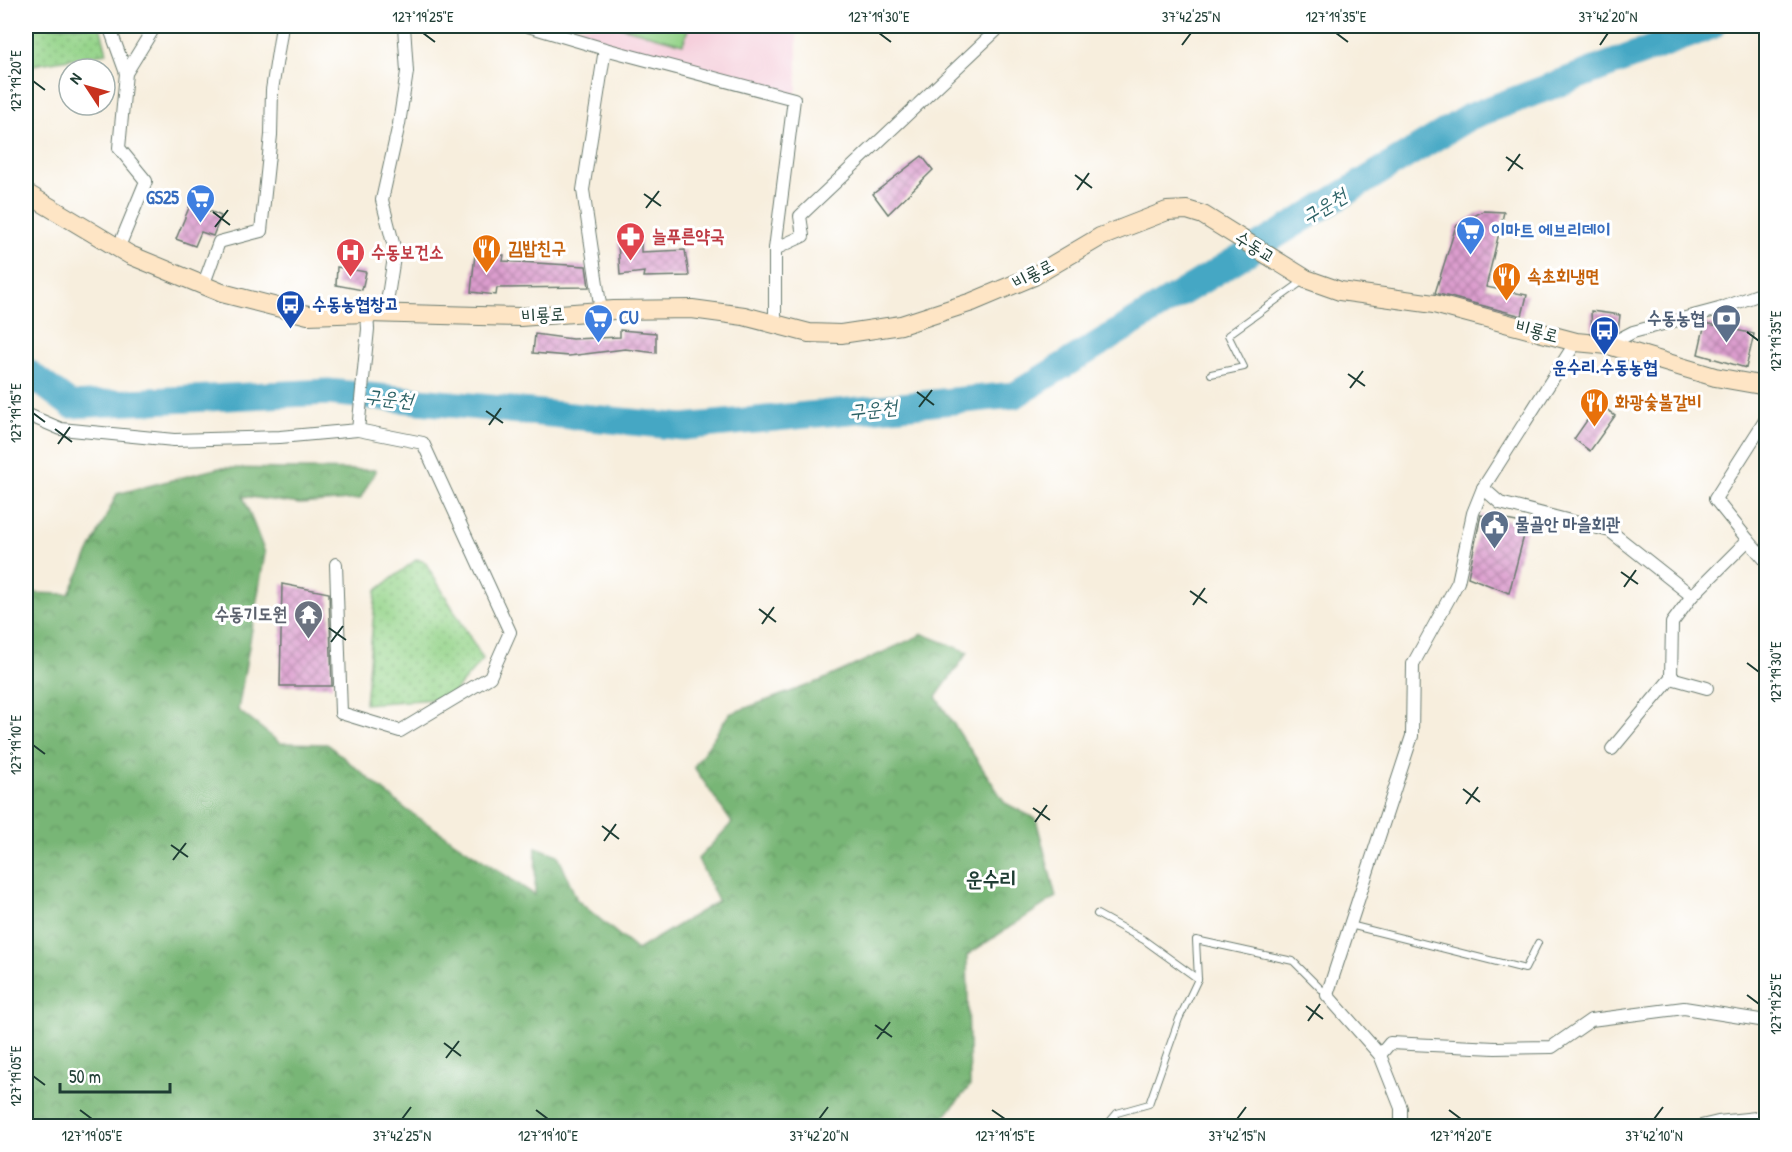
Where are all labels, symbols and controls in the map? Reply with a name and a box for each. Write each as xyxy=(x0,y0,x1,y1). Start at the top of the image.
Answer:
text: 127°19'25"E xyxy=(392,6,454,27)
text: 127°19'30"E xyxy=(848,6,910,27)
text: 37°42'25"N xyxy=(1162,6,1220,27)
text: 127°19'35"E xyxy=(1305,6,1367,27)
text: 37°42'20"N xyxy=(1579,6,1638,27)
text: 127°19'20"E xyxy=(5,50,26,112)
north arrow xyxy=(57,57,117,117)
text: N xyxy=(63,68,87,88)
water label: 구운천 xyxy=(1296,181,1353,230)
supermarket icon: GS25 xyxy=(184,182,216,224)
place label: GS25 xyxy=(146,185,179,210)
supermarket icon: 이마트 에브리데이 xyxy=(1454,214,1486,256)
place label: 이마트 에브리데이 xyxy=(1491,217,1611,242)
pharmacy icon: 늘푸른약국 xyxy=(615,220,647,262)
place label: 늘푸른약국 xyxy=(652,223,724,248)
street label: 수동교 xyxy=(1230,224,1280,269)
restaurant icon: 김밥친구 xyxy=(471,232,503,274)
place label: 김밥친구 xyxy=(508,235,566,260)
hospital icon: 수동보건소 xyxy=(334,236,366,278)
place label: 수동보건소 xyxy=(371,239,443,264)
street label: 비룡로 xyxy=(1008,253,1058,295)
restaurant icon: 속초회냉면 xyxy=(1490,260,1522,302)
place label: 속초회냉면 xyxy=(1527,263,1599,288)
bus stop icon: 수동농협창고 xyxy=(275,288,307,330)
place label: 수동농협창고 xyxy=(312,291,399,316)
street label: 비룡로 xyxy=(521,301,565,328)
supermarket icon: CU xyxy=(582,302,614,344)
bank icon: 수동농협 xyxy=(1710,302,1742,344)
place label: CU xyxy=(619,305,639,330)
place label: 수동농협 xyxy=(1647,305,1705,330)
text: 127°19'35"E xyxy=(1765,310,1786,372)
street label: 비룡로 xyxy=(1513,313,1561,348)
bus stop icon: 운수리.수동농협 xyxy=(1589,314,1621,356)
place label: 운수리.수동농협 xyxy=(1552,354,1658,379)
water label: 구운천 xyxy=(364,382,416,414)
text: 127°19'15"E xyxy=(5,383,26,443)
restaurant icon: 화광숯불갈비 xyxy=(1578,386,1610,428)
place label: 화광숯불갈비 xyxy=(1615,389,1702,414)
water label: 구운천 xyxy=(848,392,900,424)
public building icon: 물골안 마을회관 xyxy=(1478,508,1510,550)
place label: 물골안 마을회관 xyxy=(1515,511,1621,536)
temple icon: 수동기도원 xyxy=(292,598,324,640)
place label: 수동기도원 xyxy=(215,601,287,626)
text: 127°19'30"E xyxy=(1765,641,1786,703)
text: 127°19'10"E xyxy=(5,715,26,775)
district label: 운수리 xyxy=(966,864,1016,893)
text: 127°19'25"E xyxy=(1765,973,1786,1035)
text: 127°19'05"E xyxy=(5,1045,26,1107)
scale bar xyxy=(60,1056,170,1094)
text: 50 m xyxy=(69,1064,101,1089)
text: 127°19'05"E xyxy=(61,1125,123,1146)
text: 37°42'25"N xyxy=(373,1125,431,1146)
text: 127°19'10"E xyxy=(518,1125,578,1146)
text: 37°42'20"N xyxy=(790,1125,849,1146)
text: 127°19'15"E xyxy=(975,1125,1035,1146)
text: 37°42'15"N xyxy=(1208,1125,1266,1146)
text: 127°19'20"E xyxy=(1430,1125,1492,1146)
text: 37°42'10"N xyxy=(1625,1125,1683,1146)

